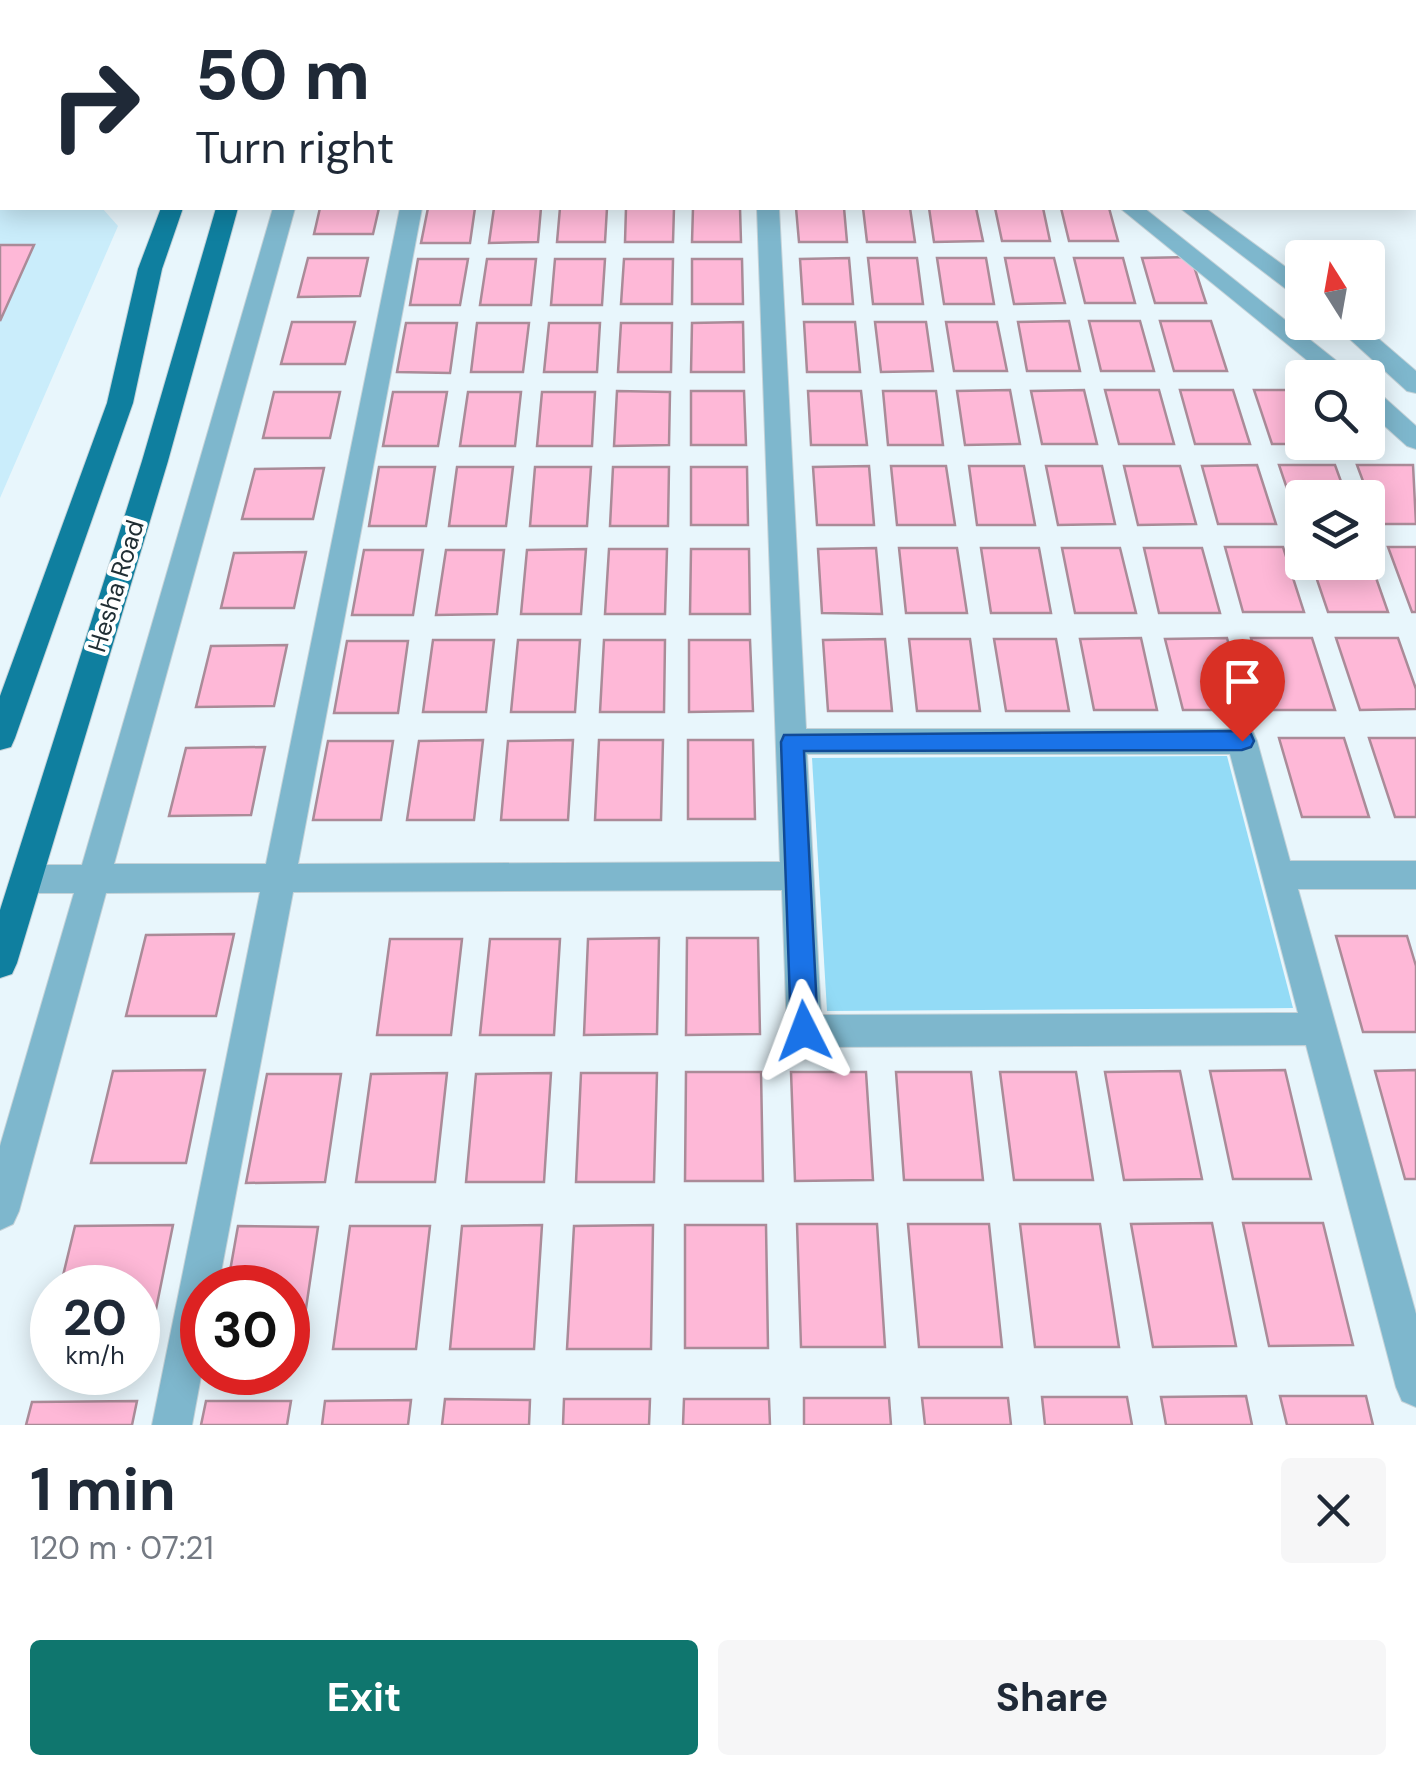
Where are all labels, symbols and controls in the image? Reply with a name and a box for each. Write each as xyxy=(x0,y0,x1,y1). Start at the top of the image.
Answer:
text: 50 m xyxy=(195,30,370,121)
icon: right xyxy=(30,40,160,170)
text: Turn right xyxy=(195,118,394,177)
north arrow xyxy=(1285,240,1385,340)
map controls xyxy=(1285,240,1385,580)
button: search xyxy=(1285,360,1385,460)
button: layers xyxy=(1285,480,1385,580)
street label: Hesha Road xyxy=(80,516,152,656)
pin xyxy=(1200,639,1285,742)
icon: arrive xyxy=(1215,654,1270,709)
position arrow xyxy=(752,979,856,1083)
speed limit sign: 30 xyxy=(180,1265,310,1395)
text: 20 xyxy=(63,1285,127,1351)
text: km/h xyxy=(65,1339,125,1372)
text: 1 min xyxy=(30,1450,176,1529)
button: close xyxy=(1281,1458,1386,1563)
text: 120 m · 07:21 xyxy=(30,1527,214,1569)
button: Exit xyxy=(30,1640,698,1755)
button: Share xyxy=(718,1640,1386,1755)

